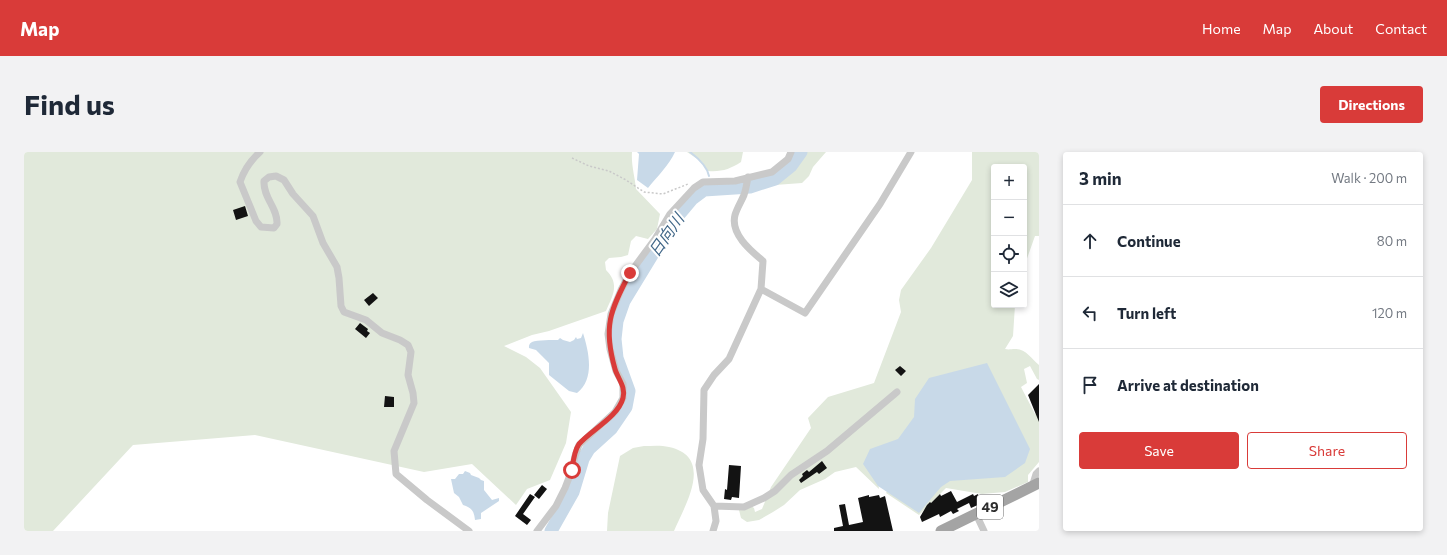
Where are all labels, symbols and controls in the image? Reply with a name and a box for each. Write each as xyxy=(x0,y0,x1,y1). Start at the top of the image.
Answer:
text: Map xyxy=(20,17,59,40)
text: Home xyxy=(1202,20,1241,37)
text: Map xyxy=(1263,20,1291,37)
text: About xyxy=(1313,20,1353,37)
text: Contact xyxy=(1375,20,1427,37)
button: Directions xyxy=(1320,86,1423,123)
text: Find us xyxy=(24,87,115,121)
map controls xyxy=(991,164,1027,308)
button: + xyxy=(991,164,1027,200)
text: 3 min xyxy=(1079,168,1122,189)
text: Walk · 200 m xyxy=(1331,170,1407,186)
button: − xyxy=(991,200,1027,236)
water label: 日向川 xyxy=(644,208,688,260)
icon: ahead xyxy=(1079,230,1101,252)
text: Continue xyxy=(1117,232,1181,250)
text: 80 m xyxy=(1377,233,1407,249)
button: locate xyxy=(991,236,1027,272)
route end xyxy=(621,264,639,282)
button: layers xyxy=(991,272,1027,308)
icon: left xyxy=(1079,302,1101,324)
text: Turn left xyxy=(1117,304,1176,322)
text: 120 m xyxy=(1372,305,1407,321)
icon: arrive xyxy=(1079,374,1101,396)
text: Arrive at destination xyxy=(1117,376,1259,394)
button: Save xyxy=(1079,432,1239,469)
button: Share xyxy=(1247,432,1407,469)
route start xyxy=(563,461,581,479)
road number: 49 xyxy=(977,495,1003,519)

